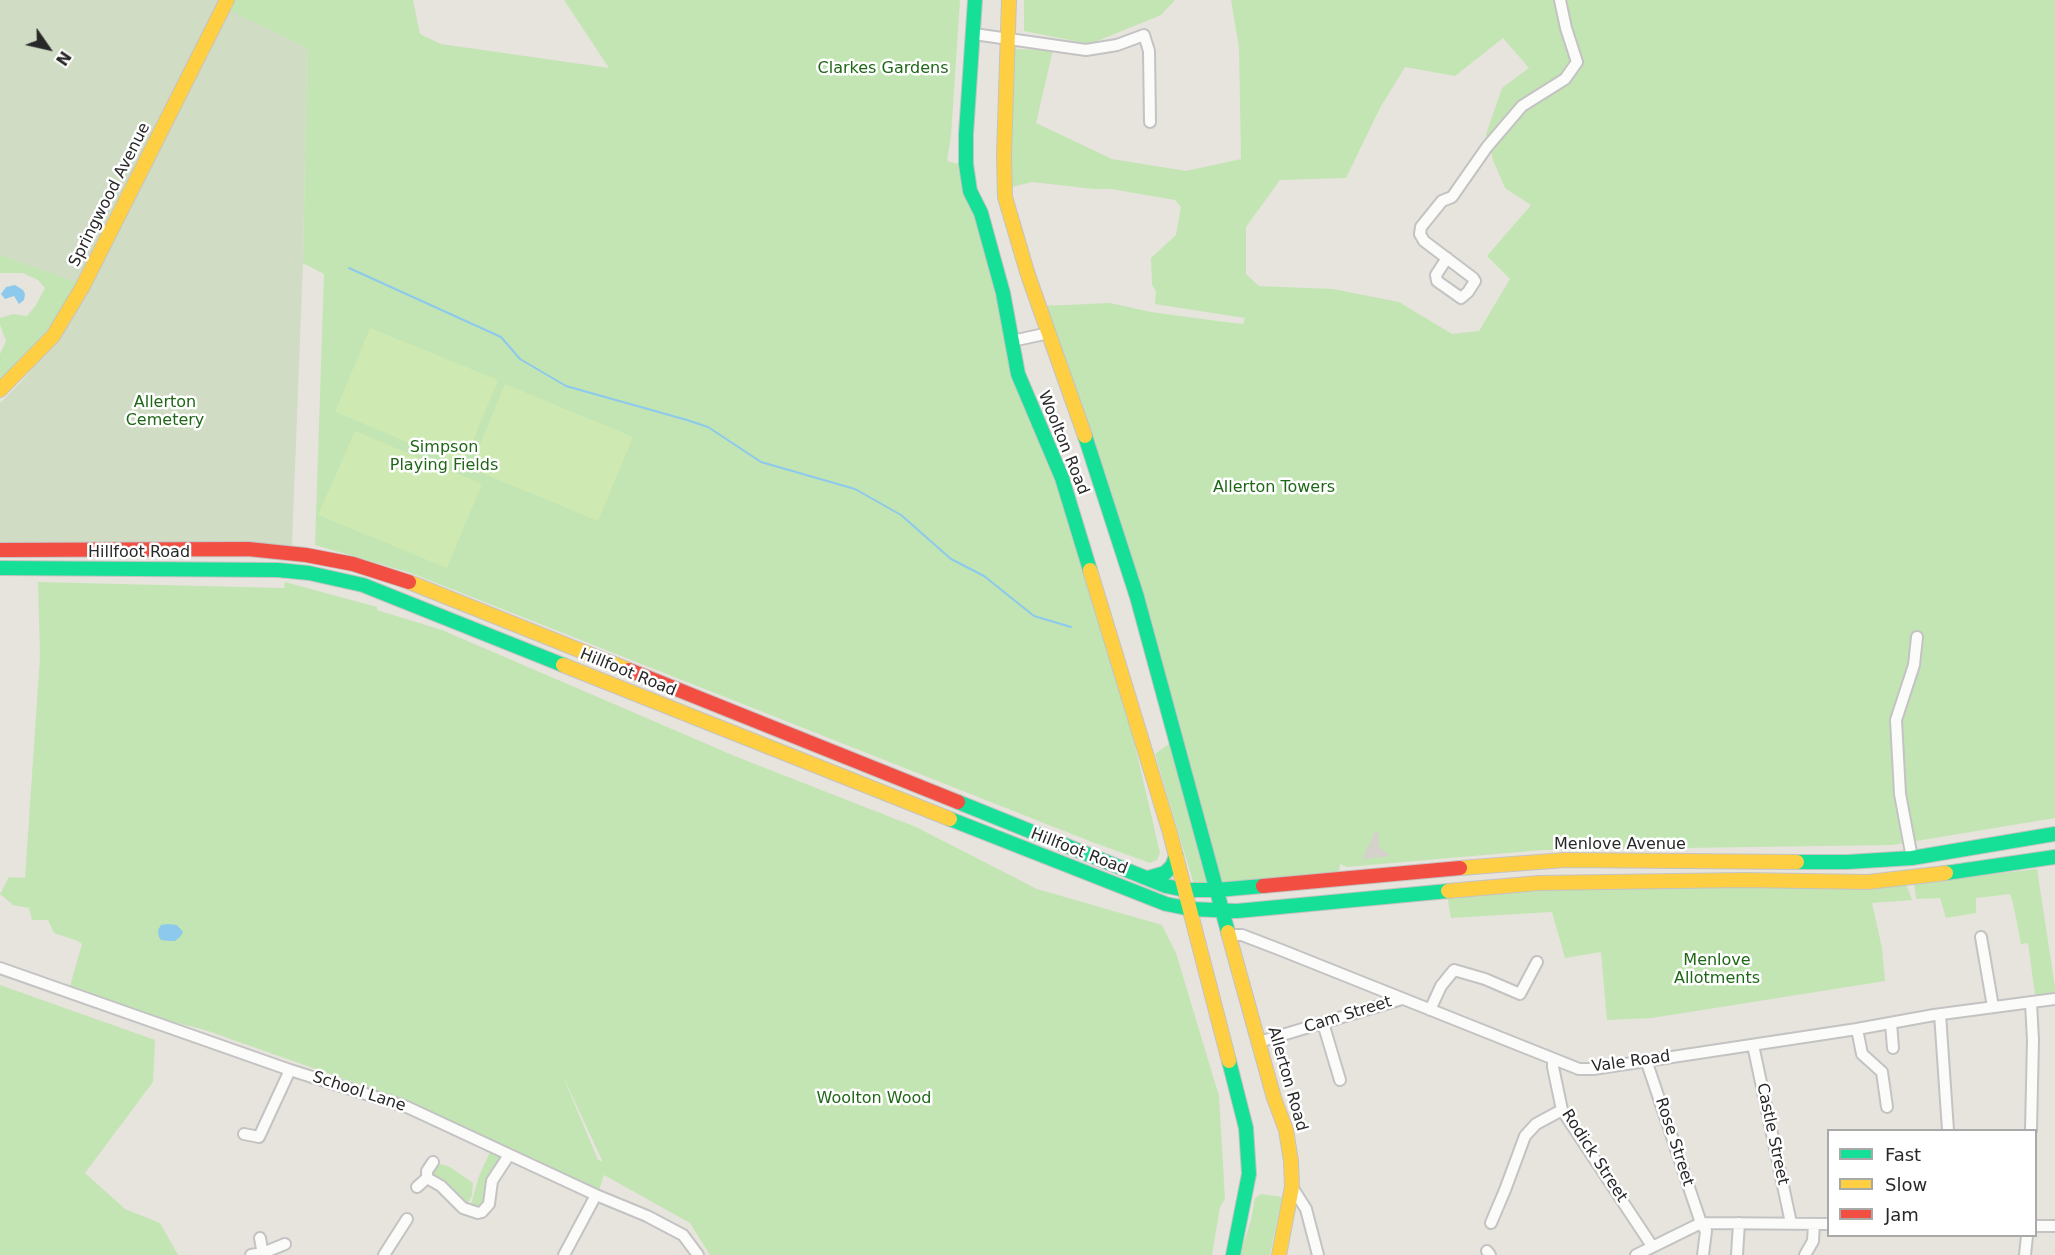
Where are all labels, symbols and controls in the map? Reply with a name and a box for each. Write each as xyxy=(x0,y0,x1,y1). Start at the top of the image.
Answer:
north arrow xyxy=(18,18,78,78)
text: N xyxy=(52,47,75,69)
park label: Clarkes Gardens xyxy=(818,59,948,79)
street label: Springwood Avenue xyxy=(65,120,155,270)
street label: Woolton Road xyxy=(1033,388,1093,498)
park label: Allerton Cemetery xyxy=(126,393,204,431)
park label: Simpson Playing Fields xyxy=(390,438,498,476)
park label: Allerton Towers xyxy=(1213,478,1335,498)
street label: Hillfoot Road xyxy=(88,543,190,563)
street label: Hillfoot Road xyxy=(577,645,679,701)
street label: Hillfoot Road xyxy=(1028,825,1130,879)
street label: Menlove Avenue xyxy=(1554,835,1686,855)
park label: Menlove Allotments xyxy=(1674,951,1760,989)
street label: Cam Street xyxy=(1302,993,1394,1037)
street label: Allerton Road xyxy=(1263,1025,1311,1133)
street label: Vale Road xyxy=(1591,1047,1671,1077)
street label: School Lane xyxy=(310,1068,408,1116)
street label: Castle Street xyxy=(1752,1081,1792,1187)
park label: Woolton Wood xyxy=(817,1089,931,1109)
street label: Rose Street xyxy=(1651,1095,1697,1189)
street label: Rodick Street xyxy=(1557,1106,1631,1206)
legend xyxy=(1827,1129,2037,1237)
text: Fast xyxy=(1885,1144,1921,1165)
text: Slow xyxy=(1885,1174,1927,1195)
text: Jam xyxy=(1885,1204,1919,1225)

